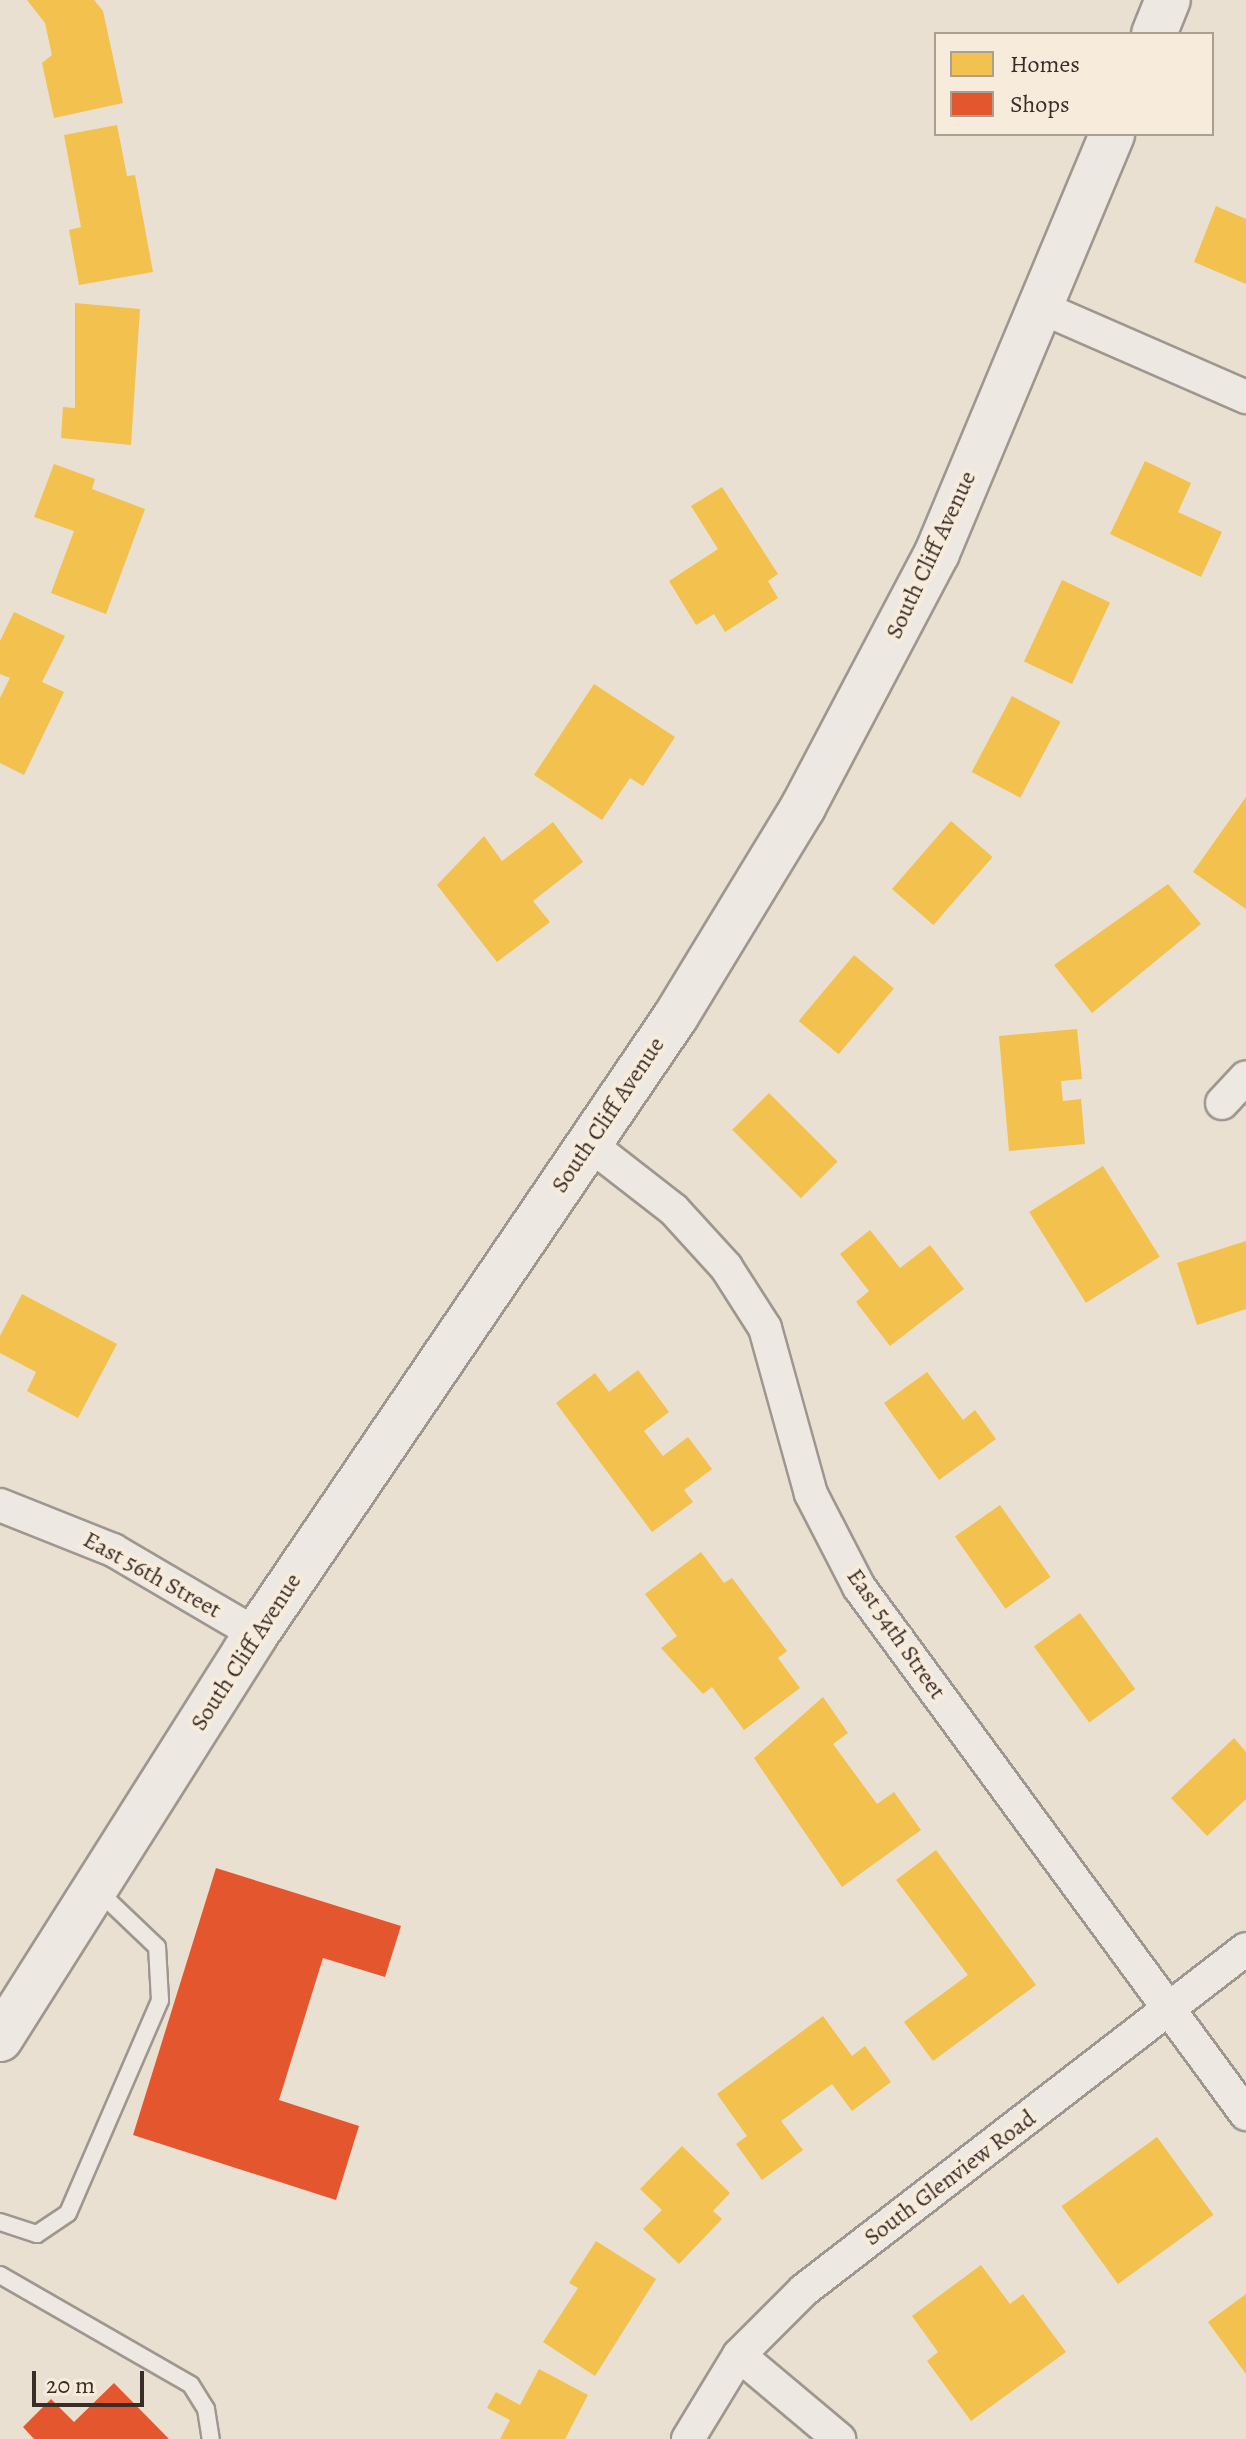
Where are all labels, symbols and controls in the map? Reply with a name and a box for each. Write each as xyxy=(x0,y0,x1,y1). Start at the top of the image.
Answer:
legend xyxy=(934,32,1214,136)
text: Homes xyxy=(1010,48,1080,80)
text: Shops xyxy=(1010,88,1070,120)
street label: South Cliff Avenue xyxy=(880,467,982,643)
street label: South Cliff Avenue xyxy=(545,1032,671,1198)
street label: East 56th Street xyxy=(78,1525,226,1625)
street label: East 54th Street xyxy=(840,1563,952,1705)
street label: South Cliff Avenue xyxy=(184,1568,308,1736)
street label: South Glenview Road xyxy=(858,2104,1042,2252)
scale bar xyxy=(36,2355,148,2405)
text: 20 m xyxy=(46,2369,95,2401)

